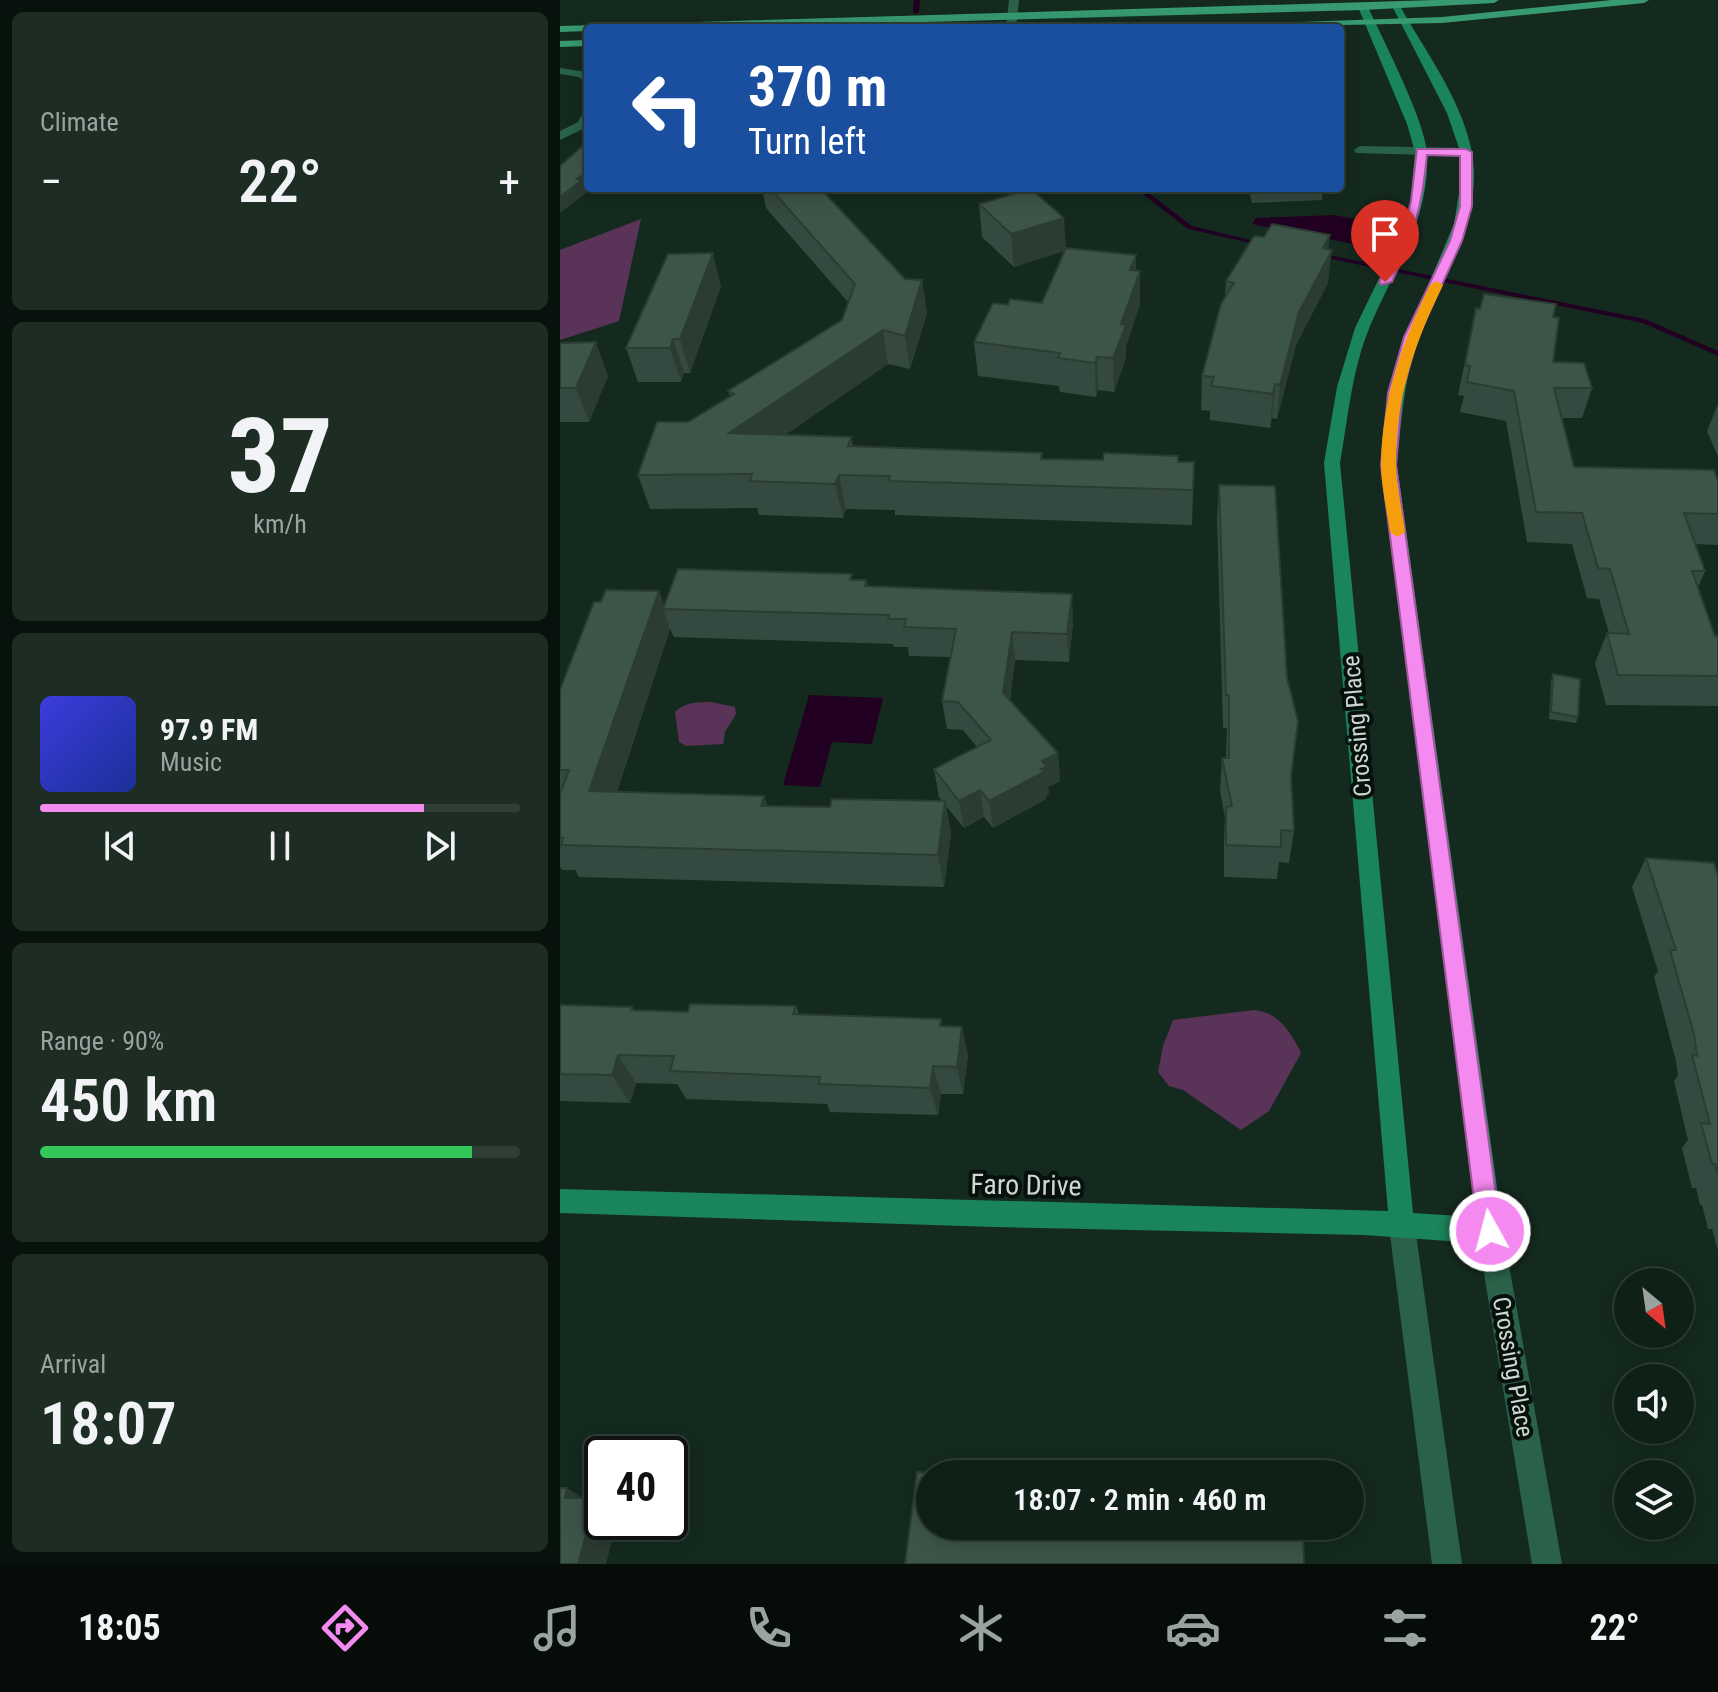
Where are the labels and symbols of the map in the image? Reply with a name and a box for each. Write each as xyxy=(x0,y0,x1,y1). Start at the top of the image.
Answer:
pin xyxy=(1351,200,1419,282)
street label: Crossing Place xyxy=(1337,654,1377,798)
street label: Faro Drive xyxy=(970,1168,1082,1202)
position arrow xyxy=(1448,1189,1532,1273)
north arrow xyxy=(1614,1268,1694,1348)
street label: Crossing Place xyxy=(1487,1295,1539,1439)
speed limit sign: 40 xyxy=(584,1436,688,1540)

